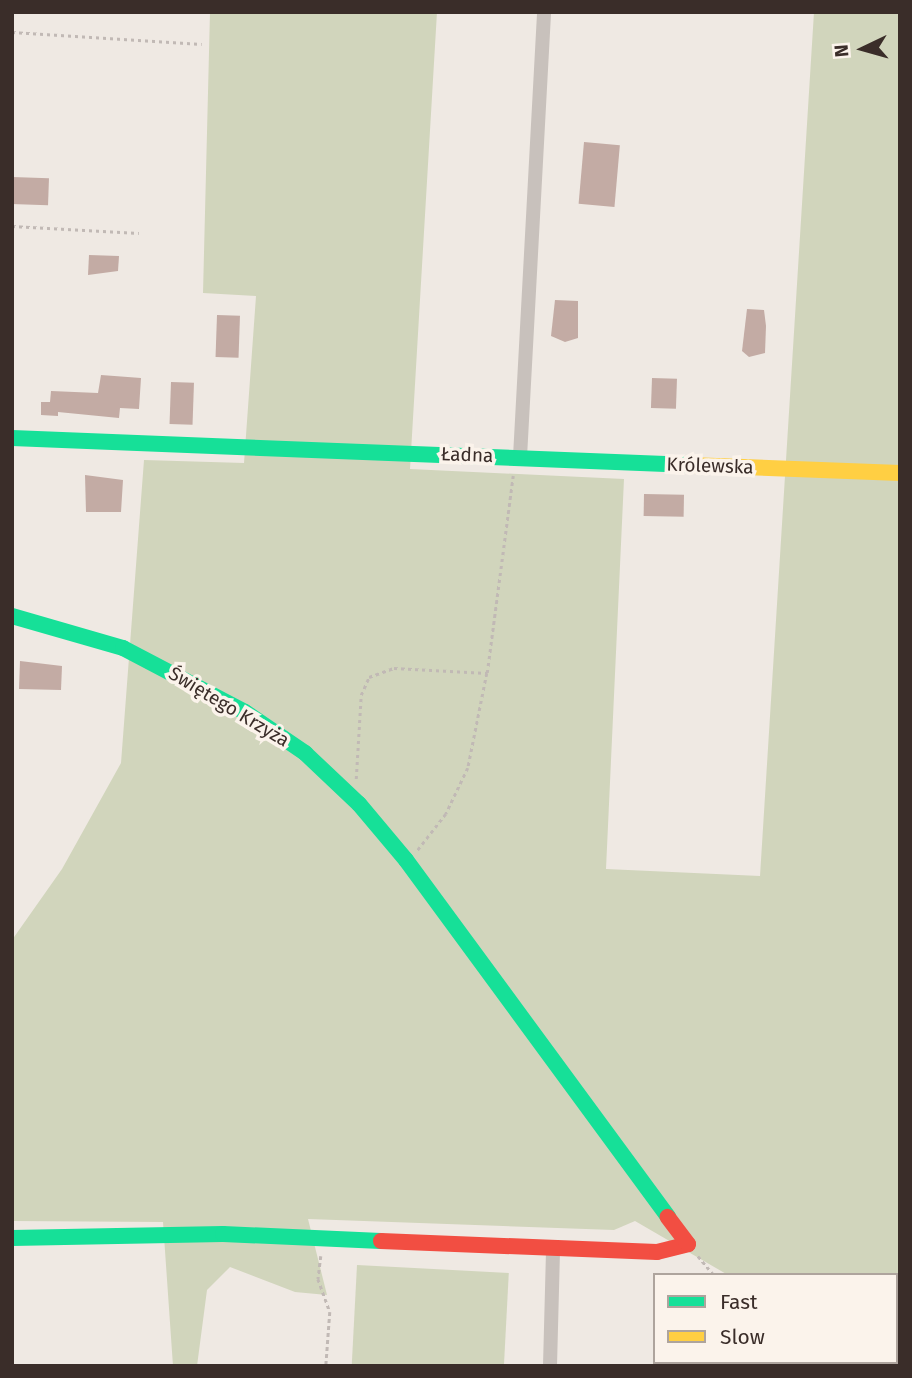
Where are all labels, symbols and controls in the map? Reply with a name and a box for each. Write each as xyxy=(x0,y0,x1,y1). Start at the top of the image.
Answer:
north arrow xyxy=(828,14,898,84)
text: N xyxy=(830,44,854,58)
street label: Ładna xyxy=(440,443,494,467)
street label: Królewska xyxy=(666,453,754,479)
street label: Świętego Krzyża xyxy=(165,662,293,752)
legend xyxy=(653,1273,898,1364)
text: Fast xyxy=(720,1289,758,1315)
text: Slow xyxy=(720,1324,765,1350)

